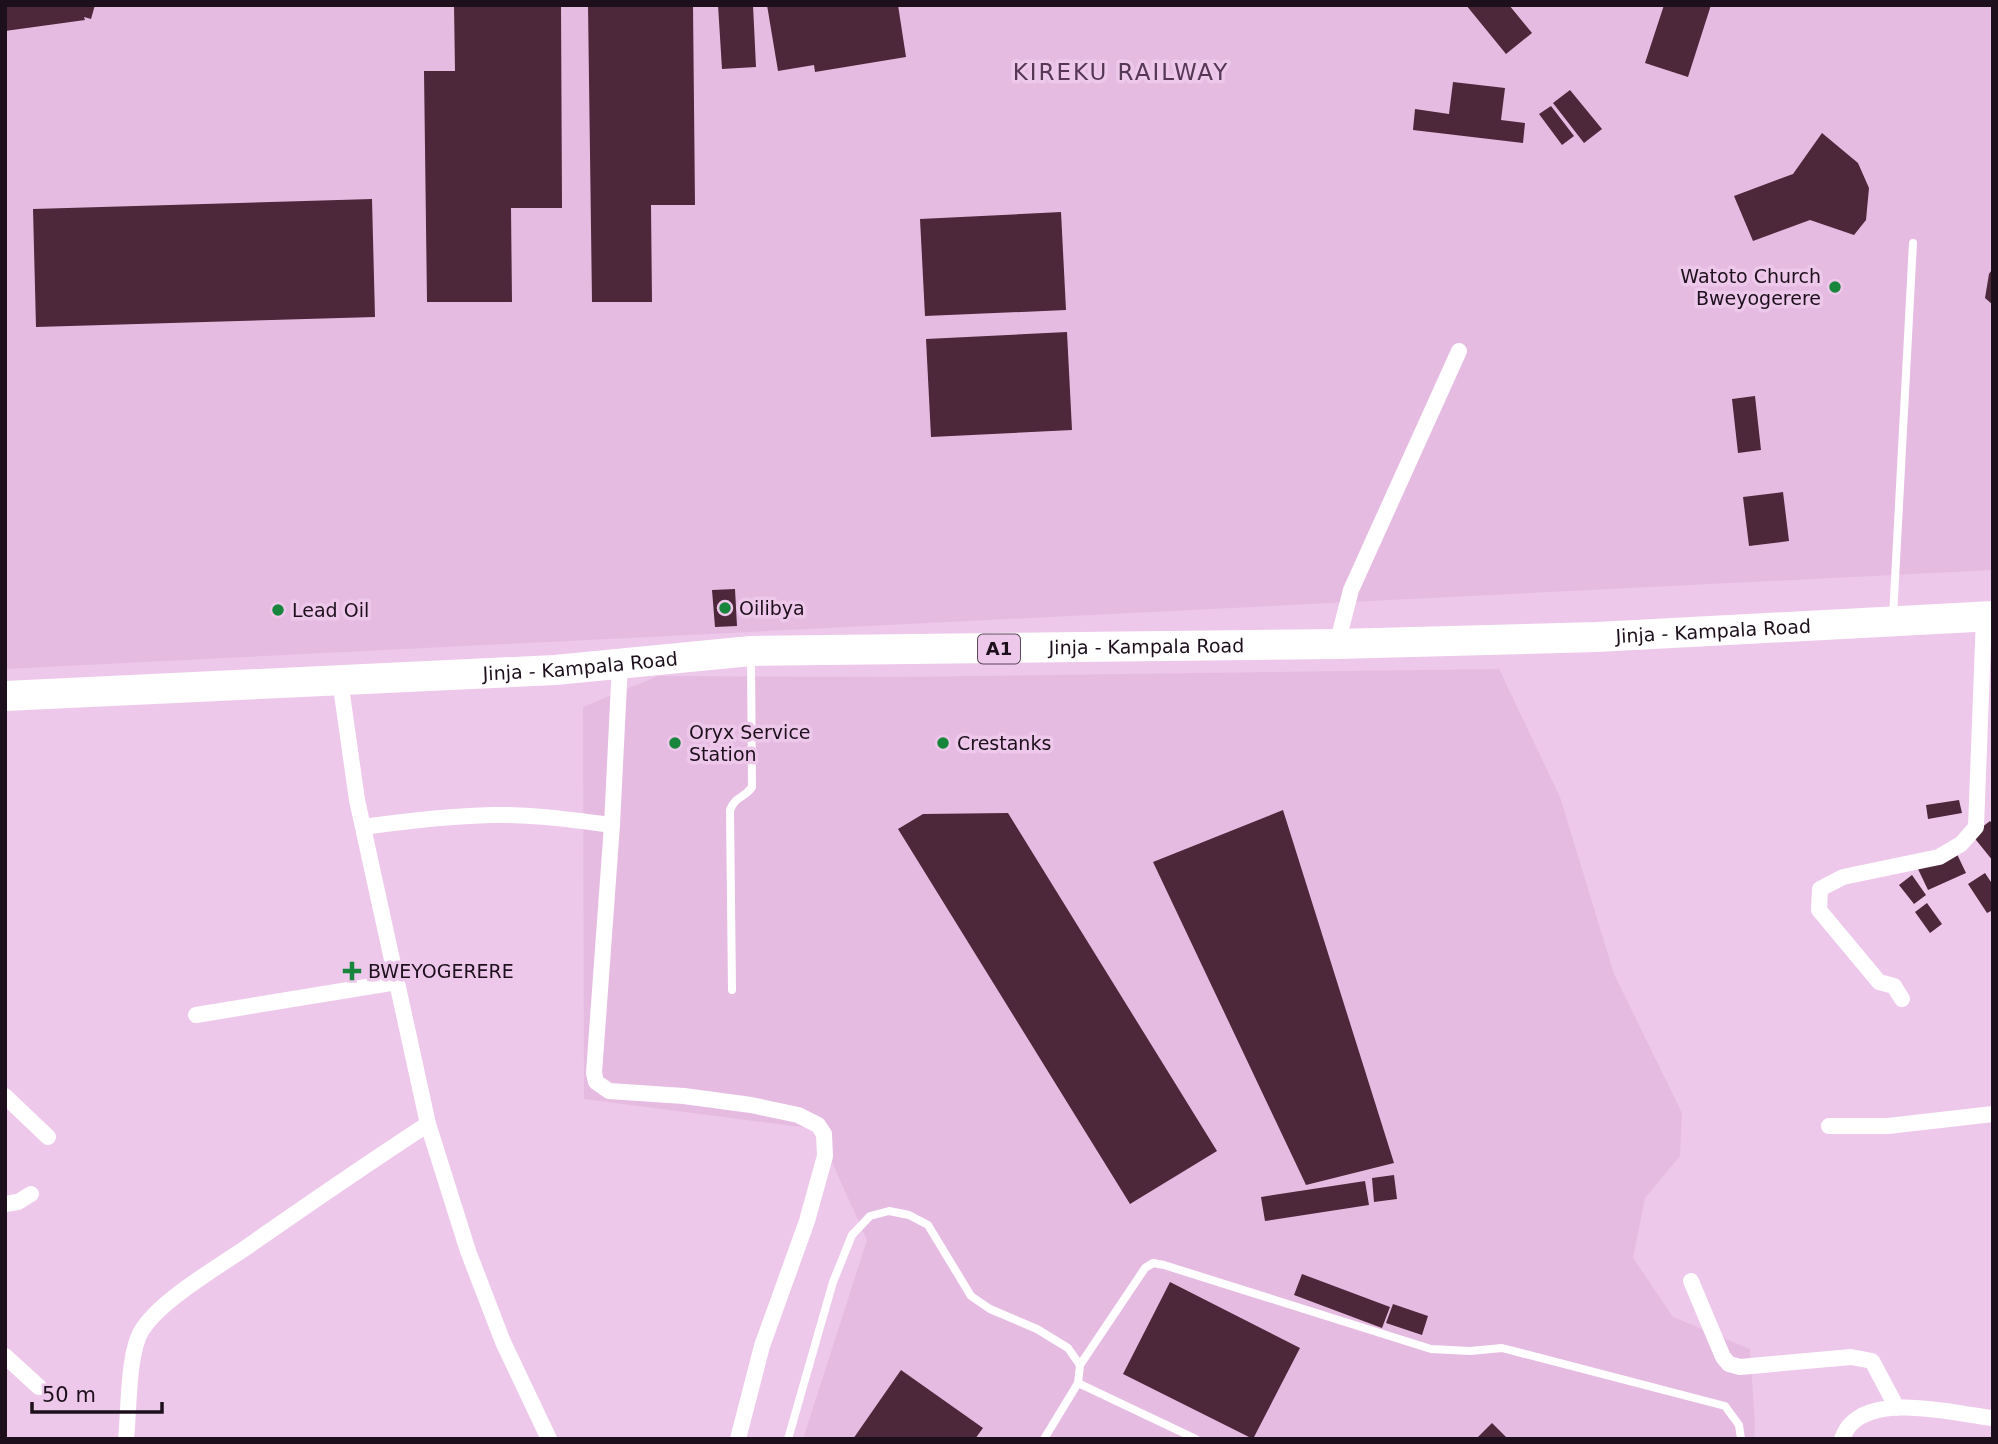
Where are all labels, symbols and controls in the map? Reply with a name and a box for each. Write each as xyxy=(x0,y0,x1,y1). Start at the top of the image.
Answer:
district label: KIREKU RAILWAY xyxy=(1013,59,1229,85)
place label: Watoto Church Bweyogerere xyxy=(1680,265,1821,309)
marker: Watoto Church Bweyogerere xyxy=(1827,279,1843,295)
place label: Oilibya xyxy=(739,597,805,619)
place label: Lead Oil xyxy=(292,599,369,621)
marker: Oilibya xyxy=(717,600,733,616)
marker: Lead Oil xyxy=(270,602,286,618)
street label: Jinja - Kampala Road xyxy=(1614,615,1811,647)
road number: A1 xyxy=(978,634,1020,664)
street label: Jinja - Kampala Road xyxy=(1048,634,1244,658)
street label: Jinja - Kampala Road xyxy=(481,647,679,684)
place label: Oryx Service Station xyxy=(689,721,811,765)
place label: Crestanks xyxy=(957,732,1051,754)
marker: Oryx Service Station xyxy=(667,735,683,751)
marker: Crestanks xyxy=(935,735,951,751)
place label: BWEYOGERERE xyxy=(368,960,514,982)
marker: BWEYOGERERE xyxy=(342,961,362,981)
scale bar xyxy=(32,1370,161,1414)
text: 50 m xyxy=(42,1383,96,1407)

